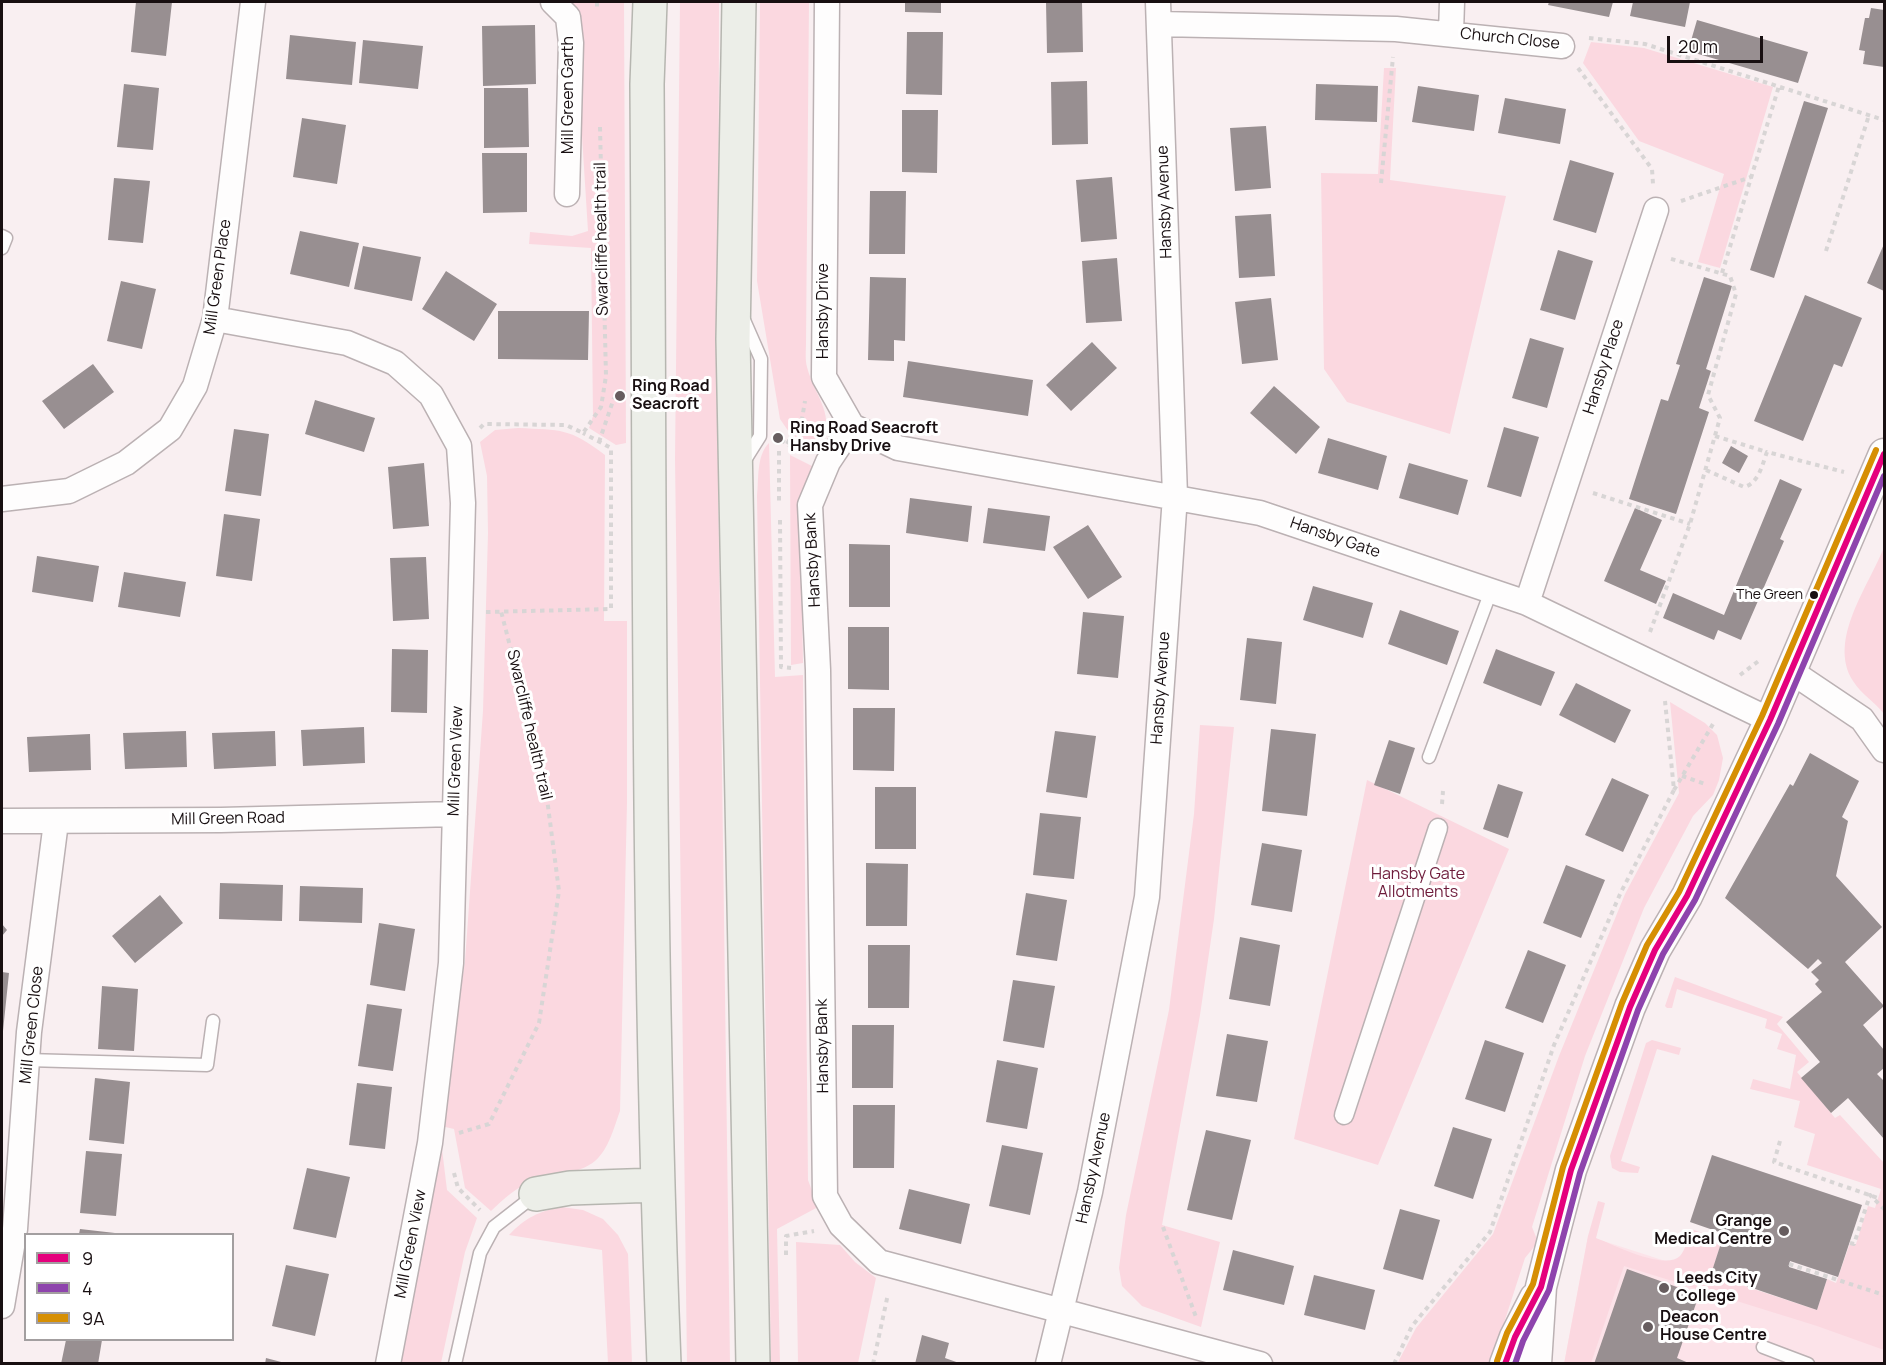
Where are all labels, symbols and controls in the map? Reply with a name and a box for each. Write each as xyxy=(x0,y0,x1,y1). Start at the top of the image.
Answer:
street label: Church Close xyxy=(1459,24,1561,54)
scale bar xyxy=(1670,24,1766,62)
text: 20 m xyxy=(1678,34,1718,58)
street label: Mill Green Garth xyxy=(559,36,579,154)
street label: Hansby Avenue xyxy=(1153,145,1177,259)
street label: Swarcliffe health trail xyxy=(591,162,613,316)
street label: Mill Green Place xyxy=(200,218,236,336)
street label: Hansby Drive xyxy=(814,263,834,359)
street label: Hansby Place xyxy=(1580,317,1628,417)
place label: Ring Road Seacroft xyxy=(632,377,710,415)
marker: Ring Road Seacroft xyxy=(613,389,627,403)
place label: Ring Road Seacroft Hansby Drive xyxy=(790,419,938,457)
marker: Ring Road Seacroft Hansby Drive xyxy=(771,431,785,445)
street label: Hansby Bank xyxy=(801,512,825,608)
street label: Hansby Gate xyxy=(1287,514,1383,562)
place label: The Green xyxy=(1736,587,1803,603)
marker: The Green xyxy=(1808,589,1820,601)
street label: Hansby Avenue xyxy=(1147,631,1175,745)
street label: Swarcliffe health trail xyxy=(502,648,556,802)
street label: Mill Green View xyxy=(444,706,468,816)
street label: Mill Green Road xyxy=(171,808,285,830)
park label: Hansby Gate Allotments xyxy=(1371,865,1465,903)
street label: Mill Green Close xyxy=(16,965,48,1085)
street label: Hansby Bank xyxy=(813,999,833,1093)
street label: Hansby Avenue xyxy=(1073,1111,1115,1225)
street label: Mill Green View xyxy=(391,1188,431,1300)
place label: Grange Medical Centre xyxy=(1654,1212,1772,1250)
marker: Grange Medical Centre xyxy=(1777,1224,1791,1238)
legend xyxy=(24,1233,234,1341)
text: 9 xyxy=(82,1246,93,1270)
place label: Leeds City College xyxy=(1676,1269,1757,1307)
text: 4 xyxy=(82,1276,93,1300)
marker: Leeds City College xyxy=(1657,1281,1671,1295)
text: 9A xyxy=(82,1306,105,1330)
place label: Deacon House Centre xyxy=(1660,1308,1767,1346)
marker: Deacon House Centre xyxy=(1641,1320,1655,1334)

